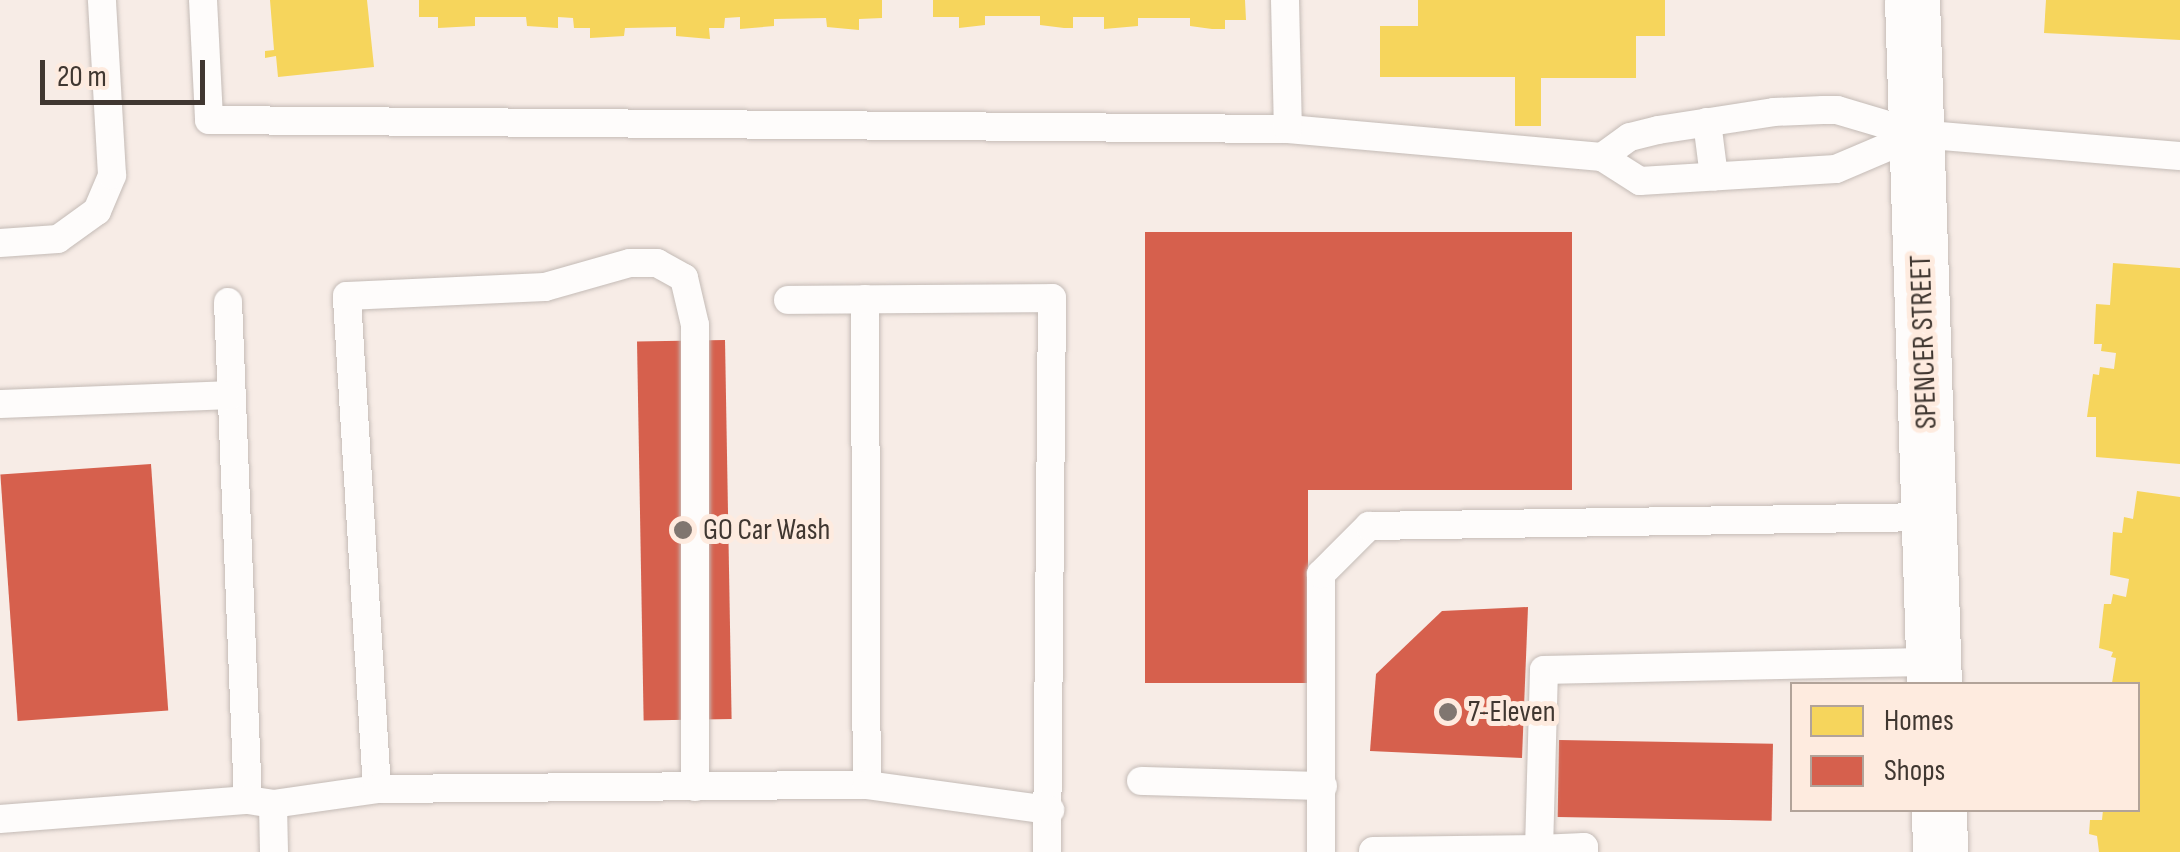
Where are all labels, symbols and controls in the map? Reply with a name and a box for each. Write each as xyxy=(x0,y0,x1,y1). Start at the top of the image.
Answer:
scale bar xyxy=(45,40,210,102)
text: 20 m xyxy=(57,59,107,95)
street label: SPENCER STREET xyxy=(1903,254,1945,430)
place label: GO Car Wash xyxy=(703,512,830,548)
marker: GO Car Wash xyxy=(672,519,694,541)
legend xyxy=(1790,682,2140,812)
place label: 7-Eleven xyxy=(1468,694,1556,730)
marker: 7-Eleven xyxy=(1437,701,1459,723)
text: Homes xyxy=(1884,703,1954,739)
text: Shops xyxy=(1884,753,1945,789)

